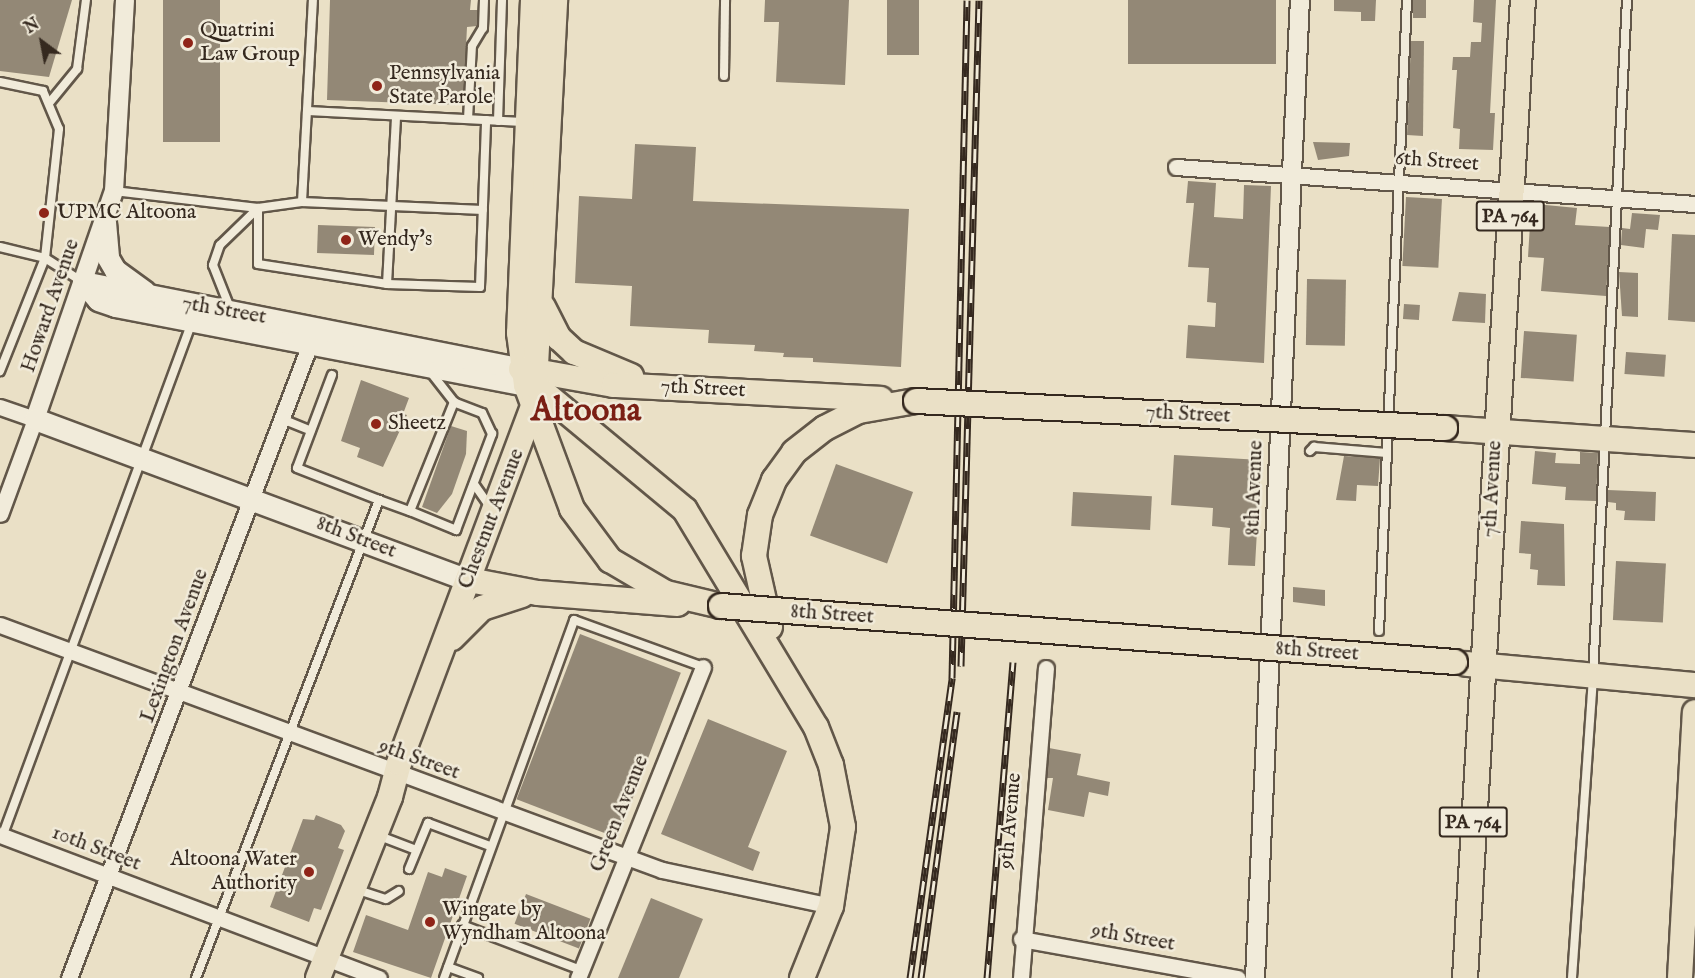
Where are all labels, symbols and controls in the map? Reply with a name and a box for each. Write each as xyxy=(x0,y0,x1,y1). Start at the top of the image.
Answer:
north arrow xyxy=(12,12,72,72)
text: N xyxy=(21,15,44,39)
place label: Quatrini Law Group xyxy=(200,18,300,68)
marker: Quatrini Law Group xyxy=(181,36,195,50)
place label: Pennsylvania State Parole xyxy=(389,61,500,111)
marker: Pennsylvania State Parole xyxy=(370,79,384,93)
street label: 6th Street xyxy=(1394,147,1480,177)
road number: PA 764 xyxy=(1476,199,1544,233)
place label: UPMC Altoona xyxy=(57,200,196,226)
marker: UPMC Altoona xyxy=(35,204,53,222)
place label: Wendy's xyxy=(358,227,432,253)
marker: Wendy's xyxy=(339,233,353,247)
street label: Howard Avenue xyxy=(16,236,86,376)
street label: 7th Street xyxy=(180,291,268,331)
street label: 7th Street xyxy=(660,374,746,404)
district label: Altoona xyxy=(531,392,641,432)
street label: 7th Street xyxy=(1145,400,1231,430)
place label: Sheetz xyxy=(388,411,446,437)
marker: Sheetz xyxy=(369,417,383,431)
street label: 8th Avenue xyxy=(1241,440,1269,536)
street label: 7th Avenue xyxy=(1478,440,1508,538)
street label: Chestnut Avenue xyxy=(454,445,530,593)
street label: 8th Street xyxy=(313,511,399,565)
street label: Lexington Avenue xyxy=(136,566,214,726)
street label: 8th Street xyxy=(790,600,874,630)
street label: 8th Street xyxy=(1275,637,1359,667)
street label: 9th Street xyxy=(375,734,463,786)
street label: Green Avenue xyxy=(585,752,655,876)
street label: 9th Avenue xyxy=(994,772,1028,870)
road number: PA 764 xyxy=(1438,805,1508,839)
street label: 10th Street xyxy=(48,821,144,877)
place label: Altoona Water Authority xyxy=(170,847,297,897)
marker: Altoona Water Authority xyxy=(302,865,316,879)
place label: Wingate by Wyndham Altoona xyxy=(442,897,605,947)
marker: Wingate by Wyndham Altoona xyxy=(423,915,437,929)
street label: 9th Street xyxy=(1089,918,1177,958)

